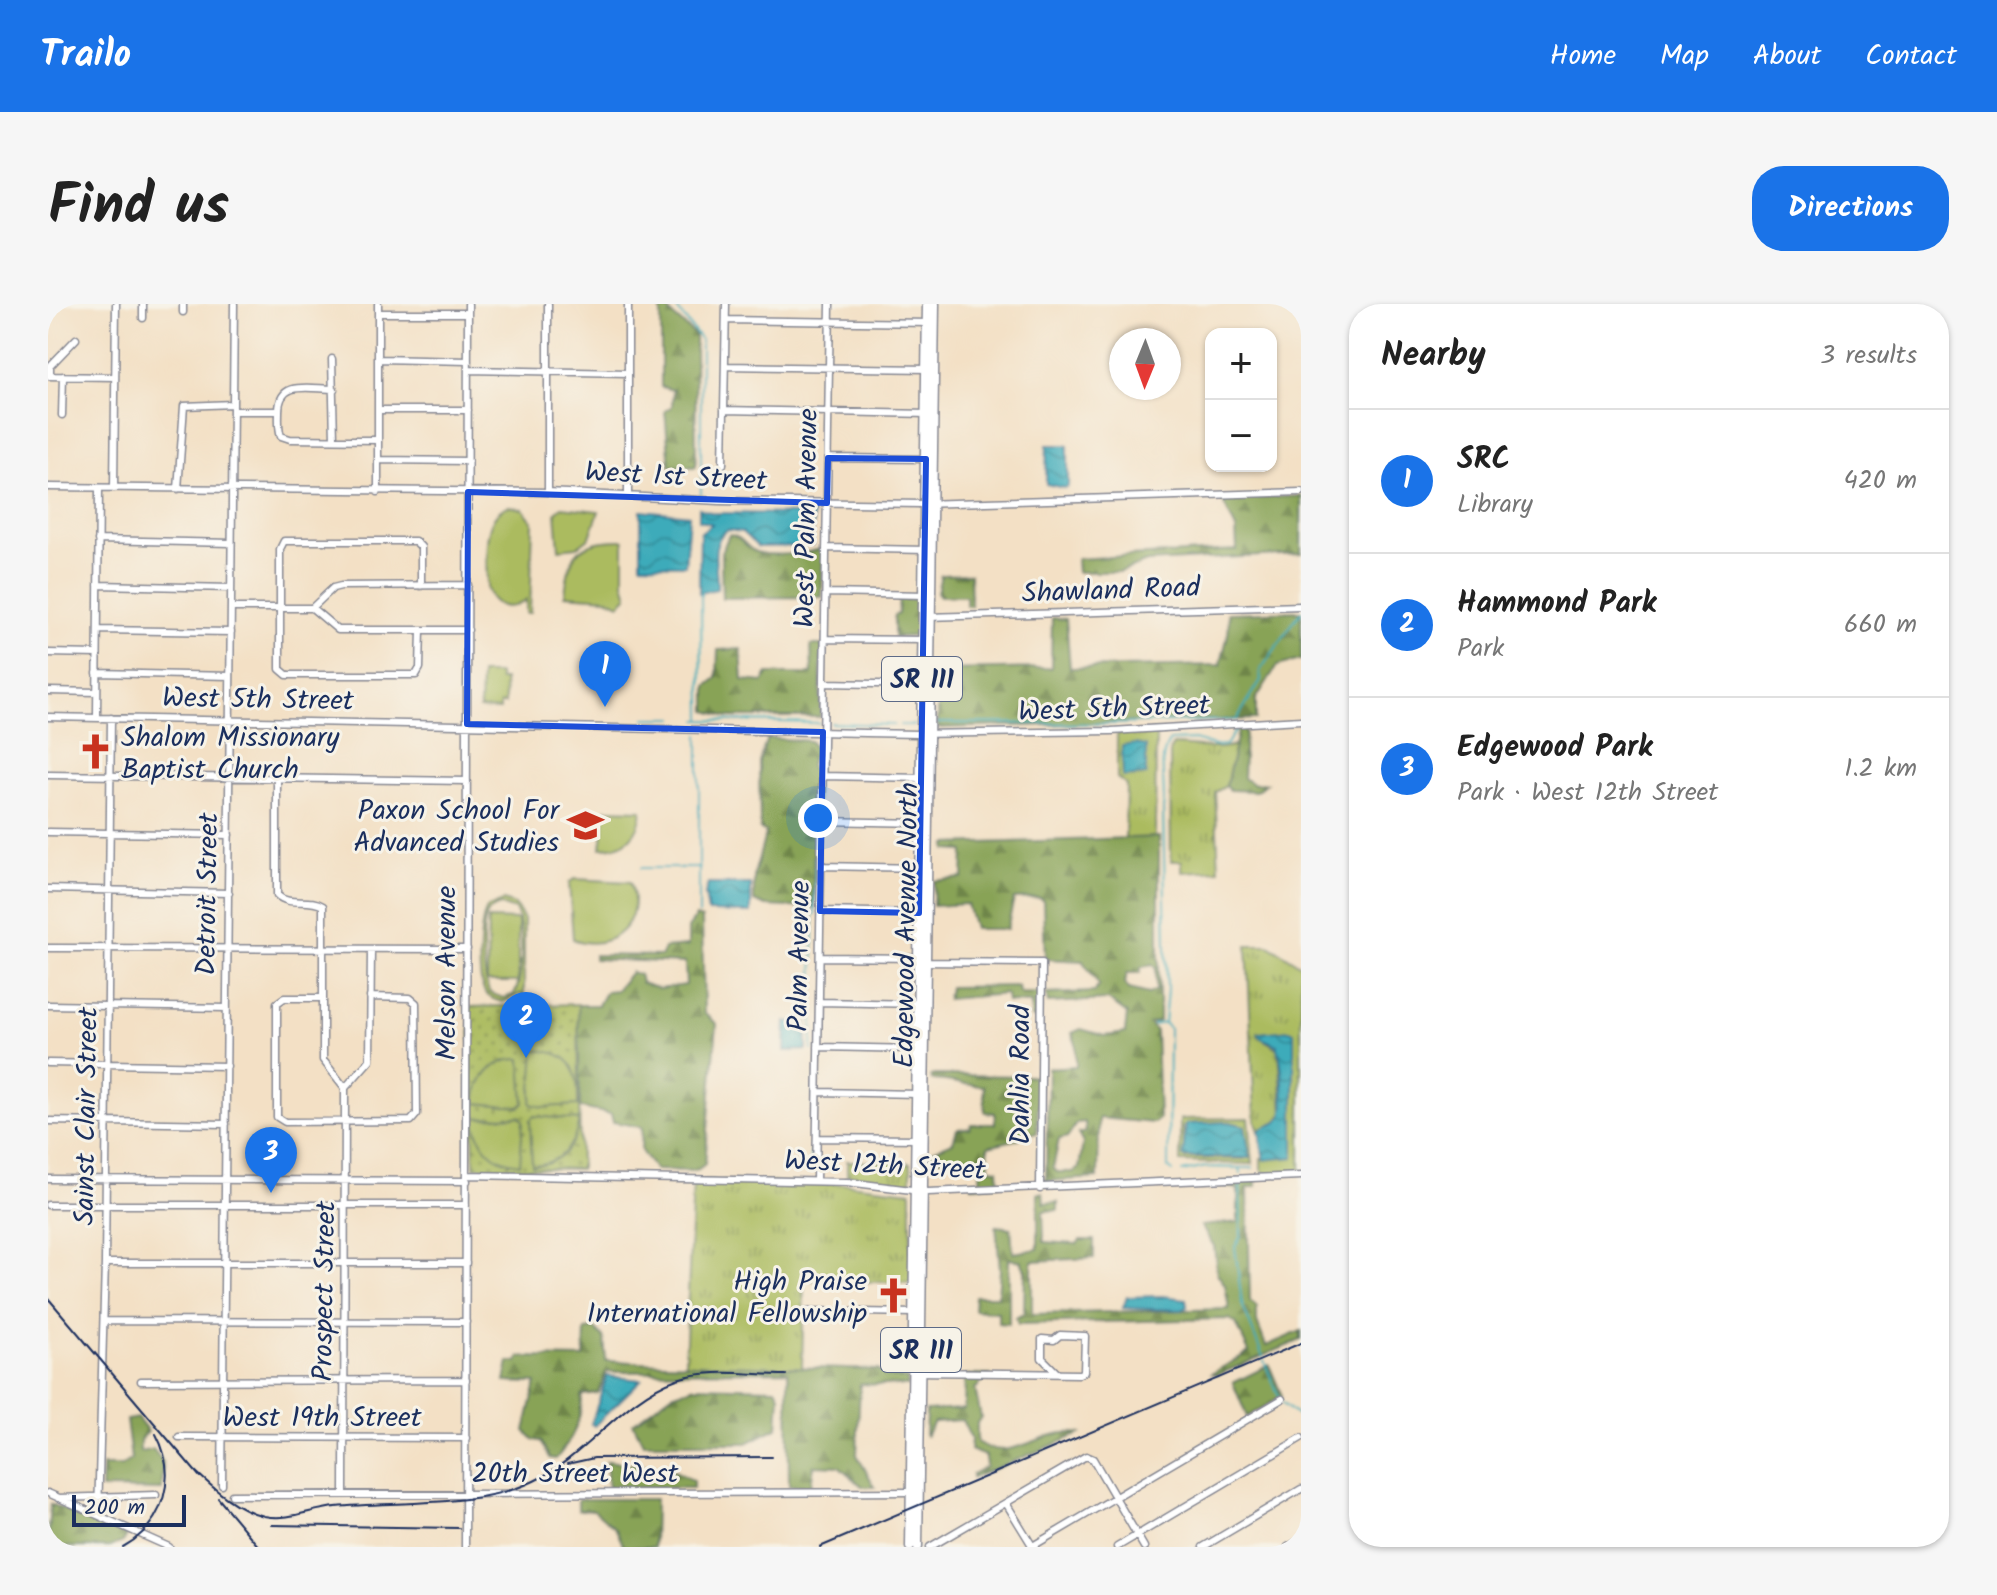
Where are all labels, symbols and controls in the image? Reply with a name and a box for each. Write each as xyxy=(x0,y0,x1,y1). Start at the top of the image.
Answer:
text: Trailo xyxy=(40,26,131,86)
text: Home xyxy=(1550,34,1616,79)
text: Map xyxy=(1660,34,1709,79)
text: About xyxy=(1753,34,1821,79)
text: Contact xyxy=(1865,34,1957,79)
text: Find us xyxy=(48,163,229,253)
button: Directions xyxy=(1752,166,1949,251)
north arrow xyxy=(1109,328,1181,400)
map controls xyxy=(1205,328,1277,472)
button: + xyxy=(1205,328,1277,400)
text: Nearby xyxy=(1381,329,1486,383)
text: 3 results xyxy=(1820,335,1917,377)
button: − xyxy=(1205,400,1277,472)
street label: West Palm Avenue xyxy=(783,407,832,628)
text: SRC xyxy=(1457,436,1510,484)
street label: West 1st Street xyxy=(584,450,769,505)
text: 1 xyxy=(1403,460,1411,502)
text: 420 m xyxy=(1843,460,1917,502)
text: Library xyxy=(1457,484,1533,526)
street label: Shawland Road xyxy=(1021,566,1202,617)
text: Hammond Park xyxy=(1457,580,1656,628)
text: 2 xyxy=(1399,604,1415,646)
text: 660 m xyxy=(1844,604,1917,646)
text: Park xyxy=(1457,628,1504,670)
pin: 1 xyxy=(579,641,631,707)
road number: SR 111 xyxy=(882,657,962,701)
street label: West 5th Street xyxy=(162,676,355,725)
street label: West 5th Street xyxy=(1018,684,1212,735)
place label: Shalom Missionary Baptist Church xyxy=(121,716,340,793)
text: Edgewood Park xyxy=(1457,724,1653,772)
church icon: Shalom Missionary Baptist Church xyxy=(76,733,114,771)
text: 3 xyxy=(1400,748,1414,790)
text: 1.2 km xyxy=(1844,748,1917,790)
text: Park · West 12th Street xyxy=(1457,772,1718,814)
street label: Edgewood Avenue North xyxy=(883,782,932,1068)
place label: Paxon School For Advanced Studies xyxy=(354,789,561,866)
your location xyxy=(798,798,838,838)
school or university icon: Paxon School For Advanced Studies xyxy=(566,806,604,844)
street label: Detroit Street xyxy=(185,811,232,976)
street label: Palm Avenue xyxy=(777,880,824,1032)
street label: Melson Avenue xyxy=(425,885,470,1060)
pin: 2 xyxy=(500,992,552,1058)
street label: Dahlia Road xyxy=(999,1004,1044,1145)
street label: Sainst Clair Street xyxy=(63,1005,112,1226)
pin: 3 xyxy=(245,1127,297,1193)
street label: West 12th Street xyxy=(783,1139,988,1194)
street label: Prospect Street xyxy=(301,1199,350,1382)
place label: High Praise International Fellowship xyxy=(587,1260,867,1337)
church icon: High Praise International Fellowship xyxy=(874,1277,912,1315)
road number: SR 111 xyxy=(881,1328,961,1372)
street label: West 19th Street xyxy=(222,1396,423,1441)
street label: 20th Street West xyxy=(472,1452,680,1497)
scale bar xyxy=(72,1491,186,1527)
text: 200 m xyxy=(84,1491,145,1526)

